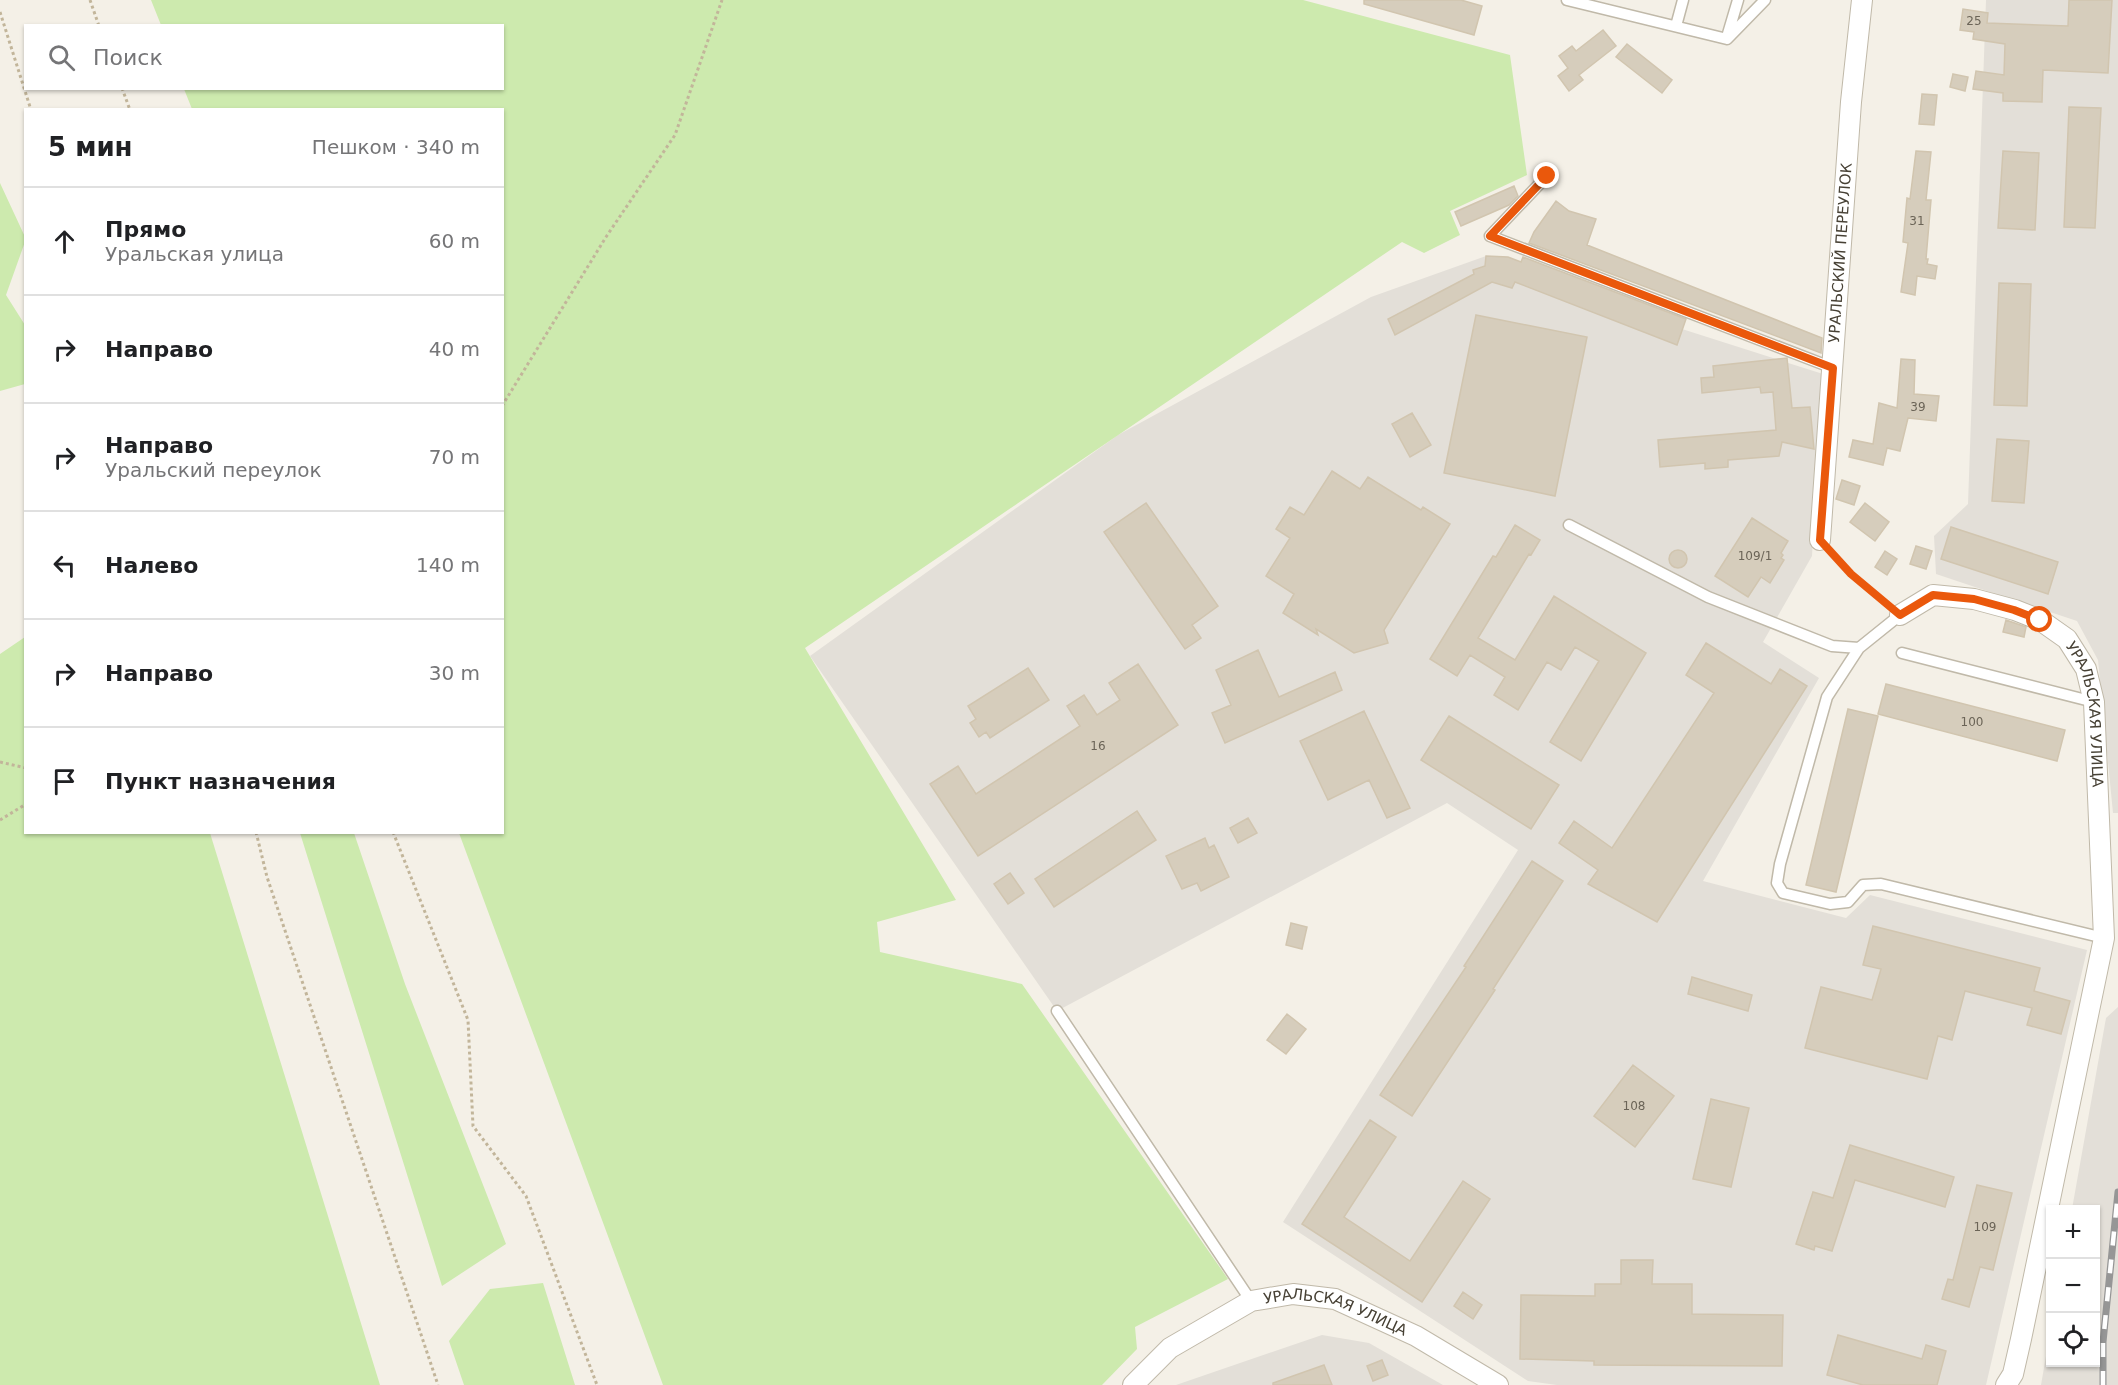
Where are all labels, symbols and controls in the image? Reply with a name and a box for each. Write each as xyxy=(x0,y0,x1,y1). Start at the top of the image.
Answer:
house number: 25 xyxy=(1966,14,1982,28)
search box xyxy=(24,24,504,90)
icon: search xyxy=(45,41,78,74)
text: Поиск xyxy=(93,45,163,70)
text: 5 мин xyxy=(48,132,133,162)
text: Пешком · 340 m xyxy=(312,135,480,159)
route end xyxy=(1533,162,1559,188)
street label: УРАЛЬСКИЙ ПЕРЕУЛОК xyxy=(1825,162,1856,343)
house number: 31 xyxy=(1909,214,1925,228)
text: Прямо xyxy=(105,217,186,242)
icon: ahead xyxy=(48,225,81,258)
text: 60 m xyxy=(429,229,480,253)
text: Уральская улица xyxy=(105,242,284,266)
icon: right xyxy=(48,333,81,366)
text: Направо xyxy=(105,337,213,362)
text: 40 m xyxy=(429,337,480,361)
house number: 39 xyxy=(1910,400,1926,414)
text: Направо xyxy=(105,433,213,458)
icon: right xyxy=(48,441,81,474)
text: 70 m xyxy=(429,445,480,469)
text: Уральский переулок xyxy=(105,458,321,482)
icon: left xyxy=(48,549,81,582)
house number: 109/1 xyxy=(1738,549,1772,563)
text: Налево xyxy=(105,553,198,578)
text: 140 m xyxy=(416,553,480,577)
route start xyxy=(2026,606,2052,632)
street label: УРАЛЬСКАЯ УЛИЦА xyxy=(2062,638,2107,789)
icon: right xyxy=(48,657,81,690)
text: Направо xyxy=(105,661,213,686)
text: 30 m xyxy=(429,661,480,685)
house number: 100 xyxy=(1961,715,1983,729)
house number: 16 xyxy=(1090,739,1106,753)
icon: arrive xyxy=(48,765,81,798)
text: Пункт назначения xyxy=(105,769,336,794)
house number: 108 xyxy=(1623,1099,1645,1113)
map controls xyxy=(2046,1205,2100,1367)
button: + xyxy=(2046,1205,2100,1259)
house number: 109 xyxy=(1974,1220,1996,1234)
button: − xyxy=(2046,1259,2100,1313)
street label: УРАЛЬСКАЯ УЛИЦА xyxy=(1262,1285,1411,1340)
button: locate xyxy=(2046,1313,2100,1367)

